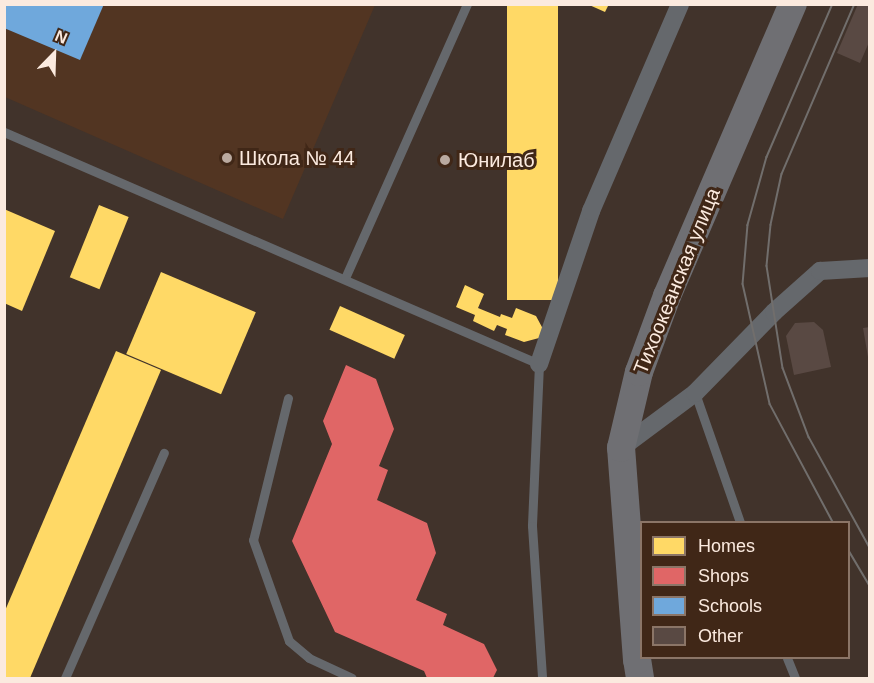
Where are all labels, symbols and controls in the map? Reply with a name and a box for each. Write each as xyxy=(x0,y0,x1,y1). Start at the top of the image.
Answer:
north arrow xyxy=(24,24,84,84)
text: N xyxy=(53,27,70,47)
place label: Школа № 44 xyxy=(239,146,355,170)
place label: Юнилаб xyxy=(458,148,535,172)
marker: Школа № 44 xyxy=(220,151,234,165)
marker: Юнилаб xyxy=(436,151,454,169)
street label: Тихоокеанская улица xyxy=(629,184,725,378)
legend xyxy=(640,521,850,659)
text: Homes xyxy=(698,536,755,556)
text: Shops xyxy=(698,566,749,586)
text: Schools xyxy=(698,596,762,616)
text: Other xyxy=(698,626,743,646)

